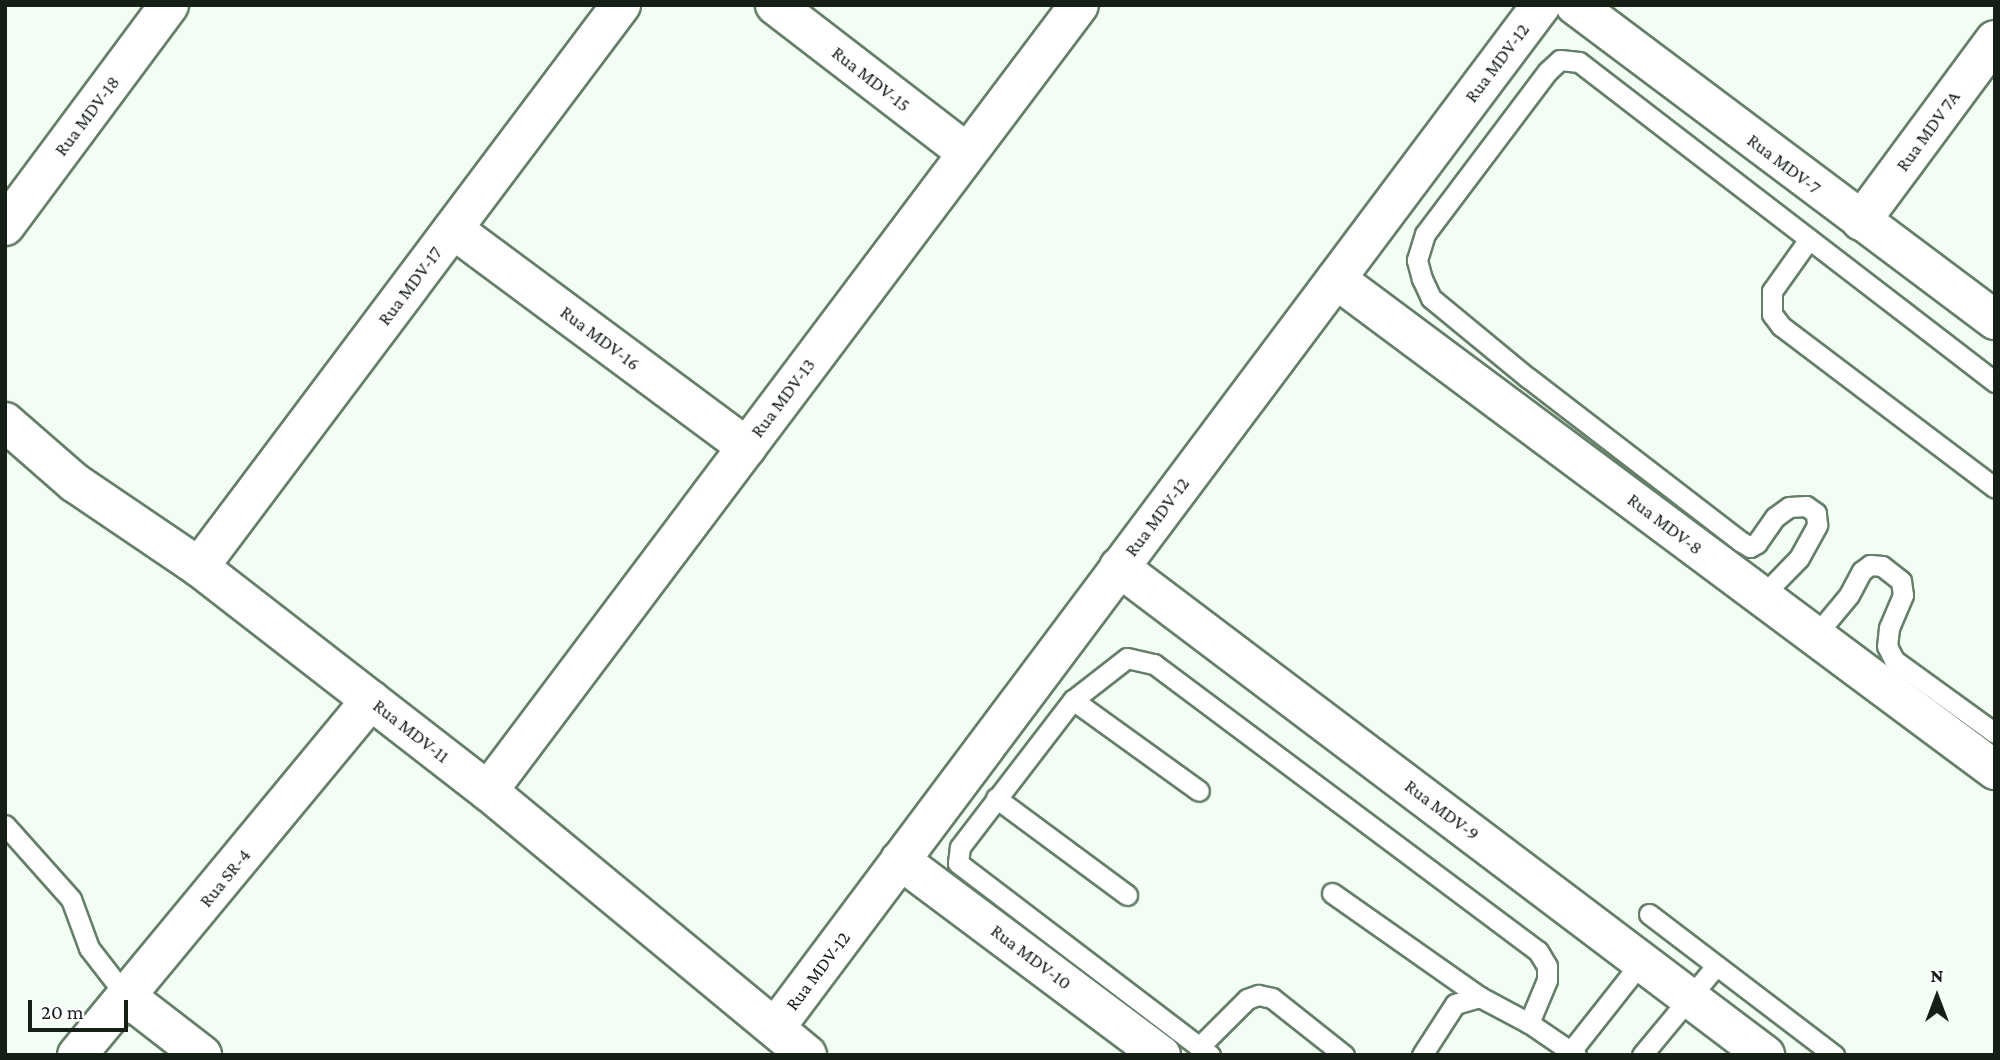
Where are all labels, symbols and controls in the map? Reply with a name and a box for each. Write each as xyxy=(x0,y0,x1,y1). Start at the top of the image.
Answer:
street label: Rua MDV-12 xyxy=(1460,19,1534,107)
street label: Rua MDV-15 xyxy=(827,41,915,117)
street label: Rua MDV-18 xyxy=(50,71,124,161)
street label: Rua MDV 7A xyxy=(1891,86,1965,176)
street label: Rua MDV-7 xyxy=(1743,129,1825,199)
street label: Rua MDV-17 xyxy=(373,242,447,330)
street label: Rua MDV-16 xyxy=(556,301,644,375)
street label: Rua MDV-13 xyxy=(746,354,820,442)
street label: Rua MDV-12 xyxy=(1120,473,1194,561)
street label: Rua MDV-8 xyxy=(1623,488,1707,560)
street label: Rua MDV-11 xyxy=(368,694,454,768)
street label: Rua MDV-9 xyxy=(1400,775,1484,845)
street label: Rua SR-4 xyxy=(195,844,255,912)
street label: Rua MDV-10 xyxy=(986,919,1076,995)
street label: Rua MDV-12 xyxy=(781,927,855,1015)
north arrow xyxy=(1902,962,1972,1032)
text: N xyxy=(1931,965,1943,986)
scale bar xyxy=(32,986,131,1030)
text: 20 m xyxy=(41,1000,84,1024)

